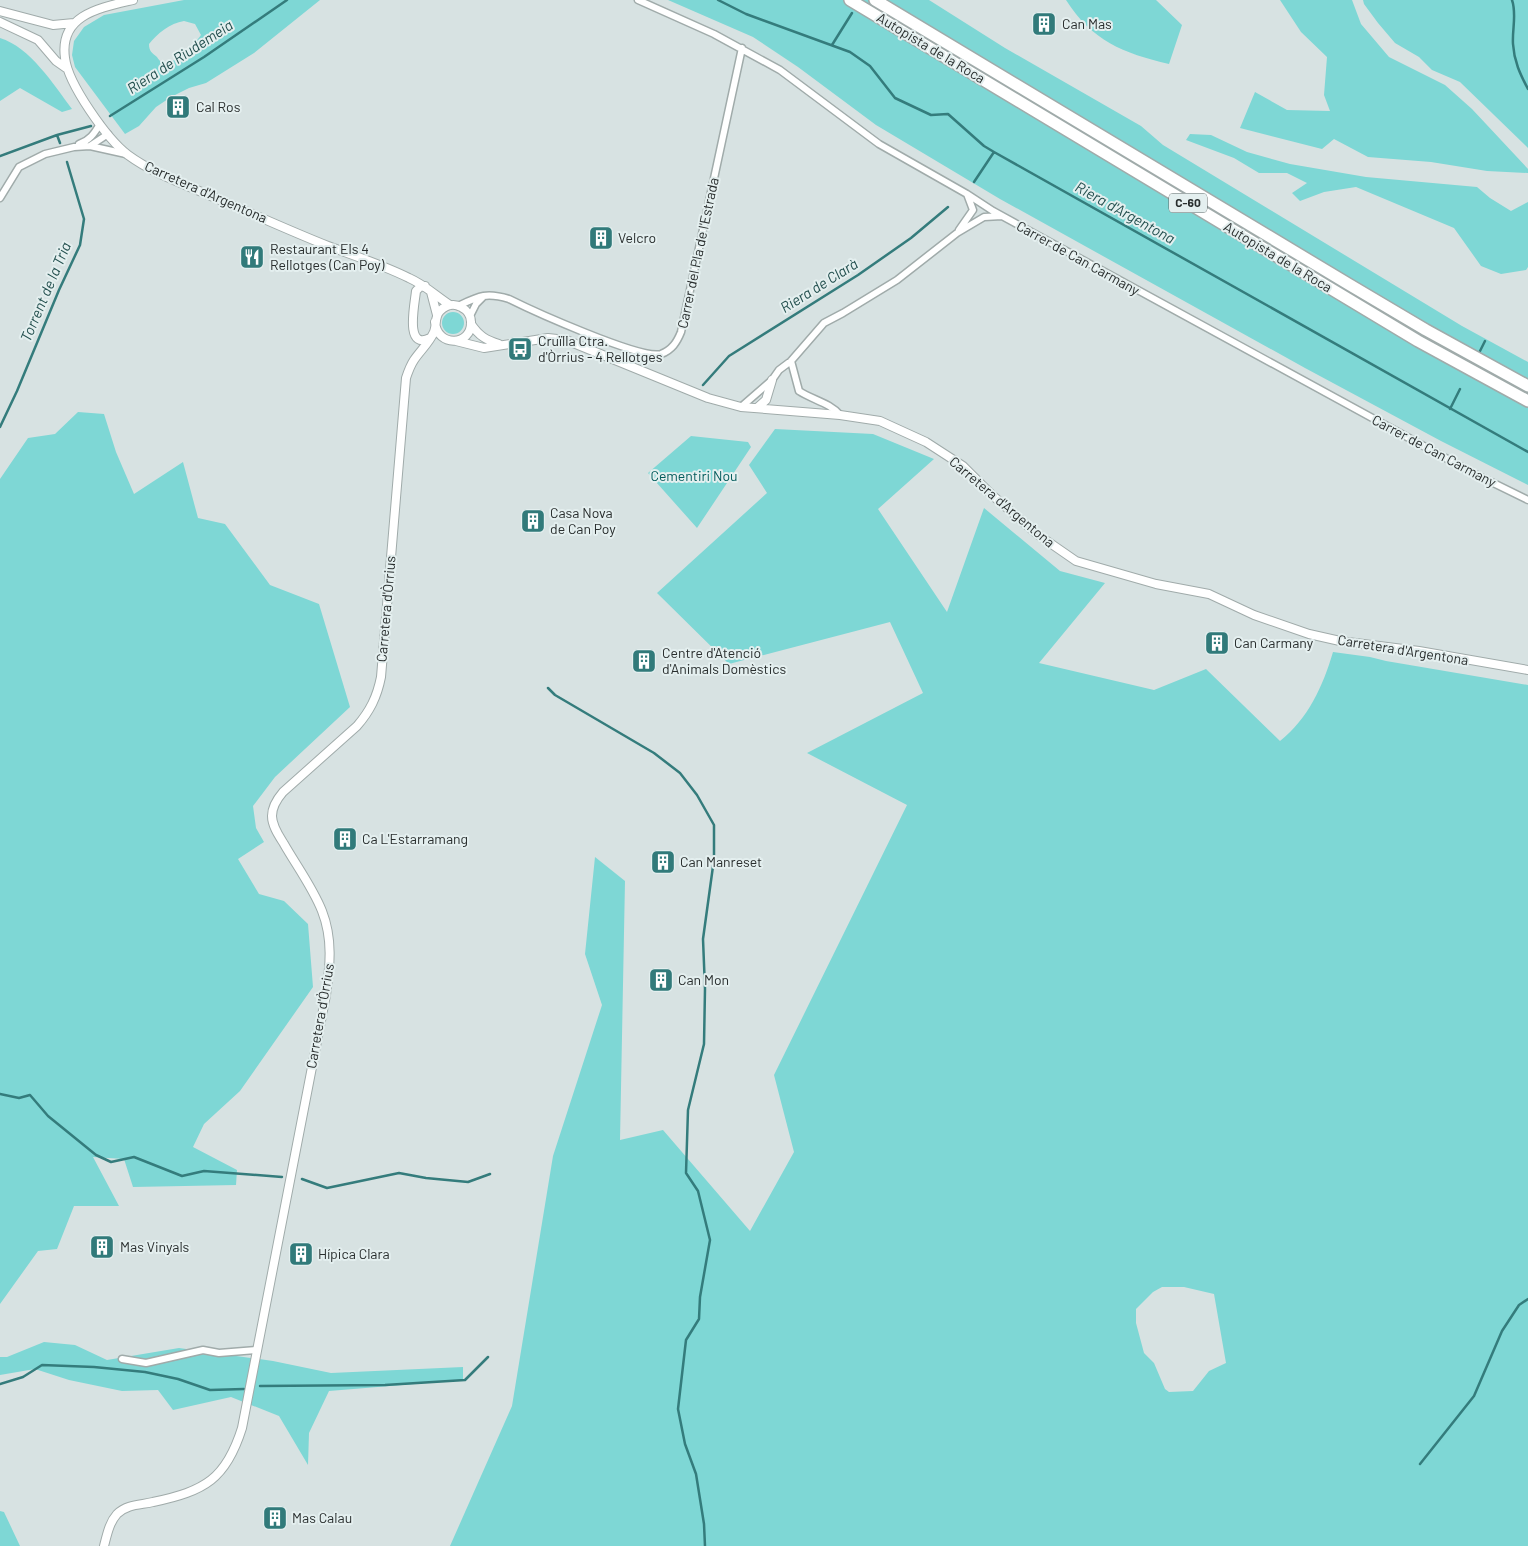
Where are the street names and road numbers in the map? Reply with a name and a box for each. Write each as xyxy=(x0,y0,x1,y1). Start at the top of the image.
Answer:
street label: Autopista de la Roca xyxy=(874,9,988,87)
street label: Carretera d'Argentona xyxy=(142,157,270,226)
street label: Carrer del Pla de l'Estrada xyxy=(673,176,722,330)
road number: C-60 xyxy=(1169,194,1207,212)
street label: Carrer de Can Carmany xyxy=(1014,217,1143,299)
street label: Autopista de la Roca xyxy=(1221,218,1335,296)
street label: Carrer de Can Carmany xyxy=(1369,411,1500,491)
street label: Carretera d'Argentona xyxy=(946,453,1058,551)
street label: Carretera d'Òrrius xyxy=(372,555,399,663)
street label: Carretera d'Argentona xyxy=(1336,631,1470,668)
street label: Carretera d'Òrrius xyxy=(302,962,337,1070)

